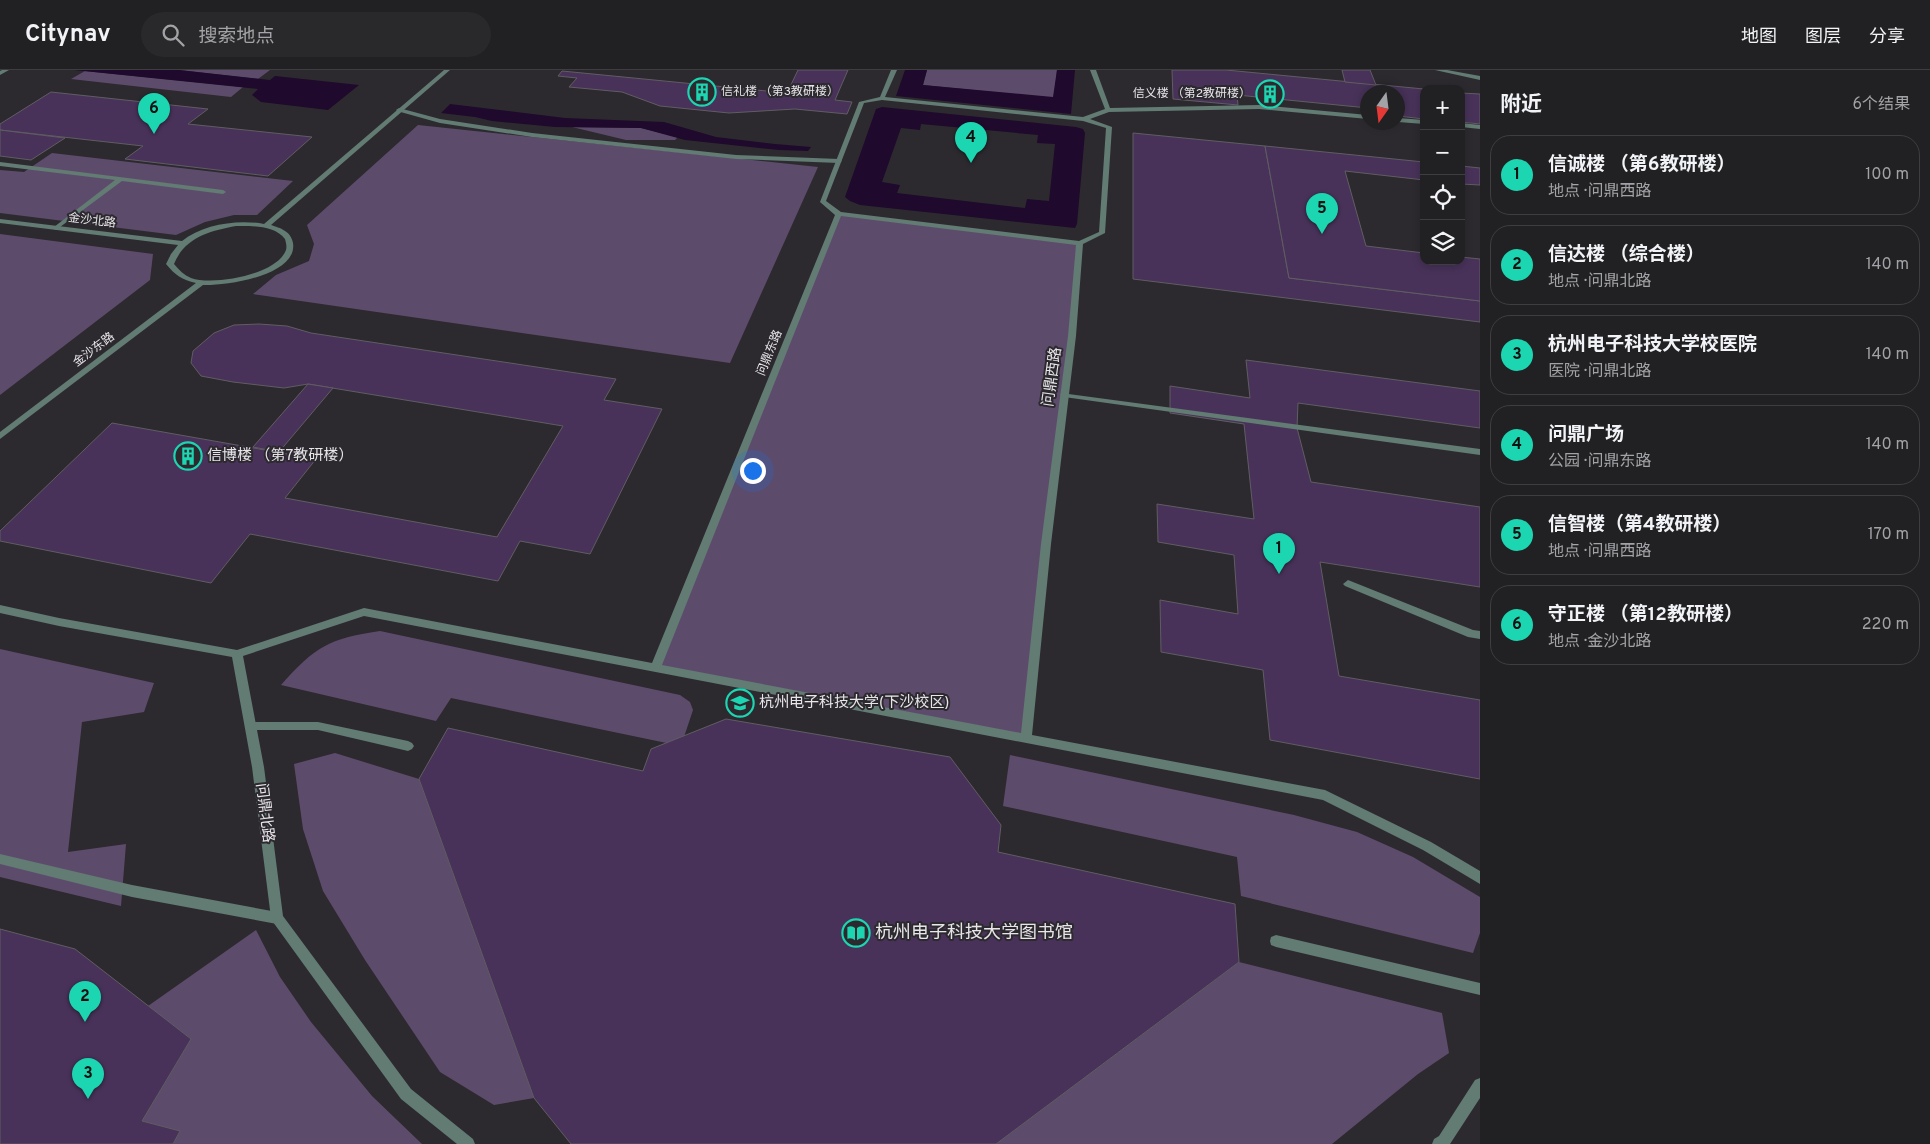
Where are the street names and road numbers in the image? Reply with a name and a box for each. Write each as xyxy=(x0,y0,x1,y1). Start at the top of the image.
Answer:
street label: 金沙北路 xyxy=(67,210,117,232)
street label: 问鼎东路 xyxy=(754,328,786,378)
street label: 金沙东路 xyxy=(70,329,118,371)
street label: 问鼎西路 xyxy=(1039,346,1067,408)
street label: 问鼎北路 xyxy=(251,782,278,844)

